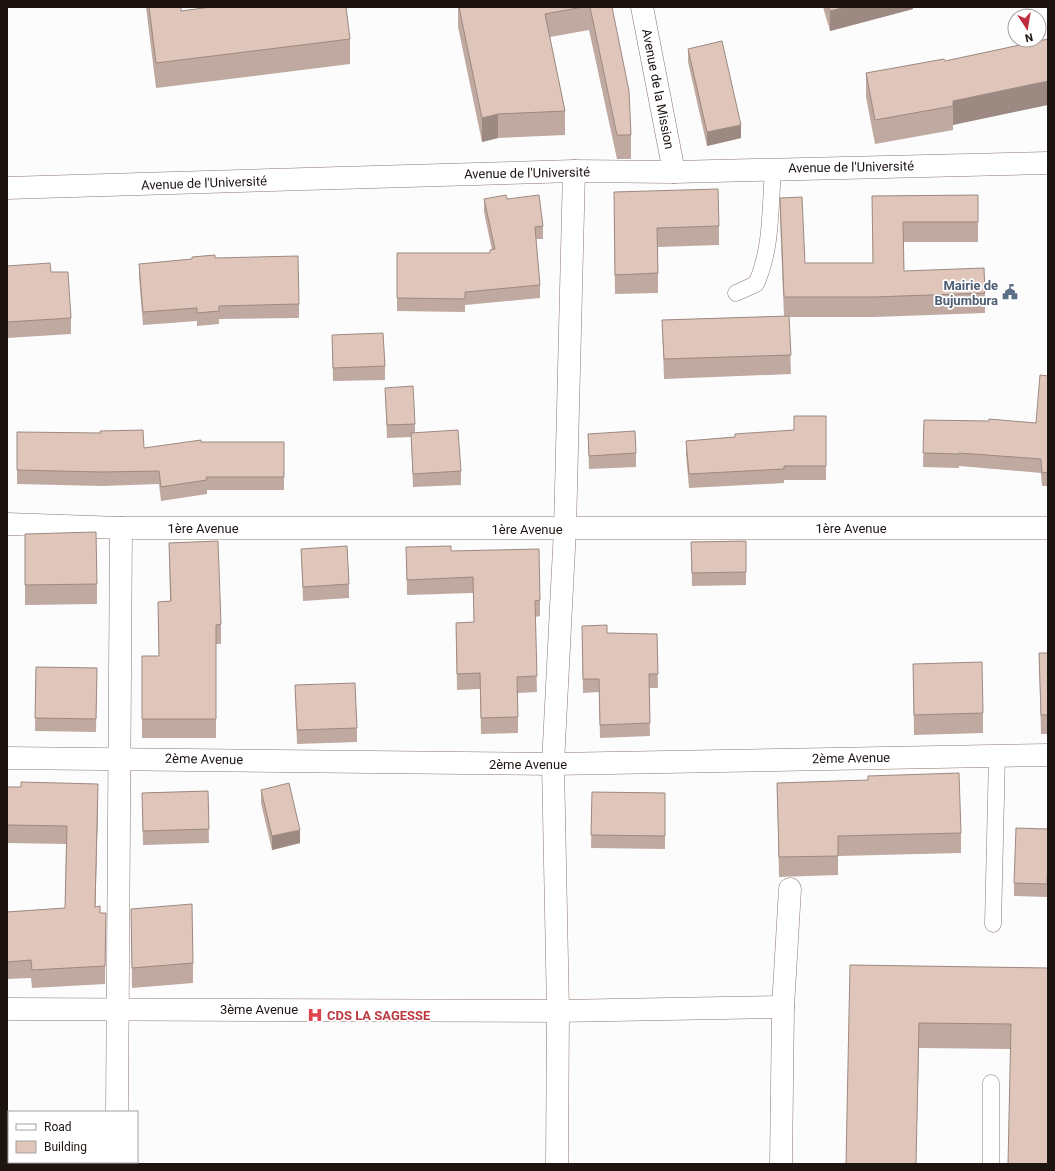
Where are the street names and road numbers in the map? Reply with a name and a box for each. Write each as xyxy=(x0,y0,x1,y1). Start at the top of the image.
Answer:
street label: Avenue de la Mission xyxy=(639,28,677,150)
street label: Avenue de l'Université xyxy=(788,158,914,176)
street label: Avenue de l'Université xyxy=(464,164,590,182)
street label: Avenue de l'Université xyxy=(141,173,267,193)
street label: 1ère Avenue xyxy=(167,521,239,536)
street label: 1ère Avenue xyxy=(815,521,887,536)
street label: 1ère Avenue xyxy=(491,522,563,537)
street label: 2ème Avenue xyxy=(812,750,890,766)
street label: 2ème Avenue xyxy=(165,751,243,767)
street label: 2ème Avenue xyxy=(489,757,567,772)
street label: 3ème Avenue xyxy=(220,1002,298,1017)

